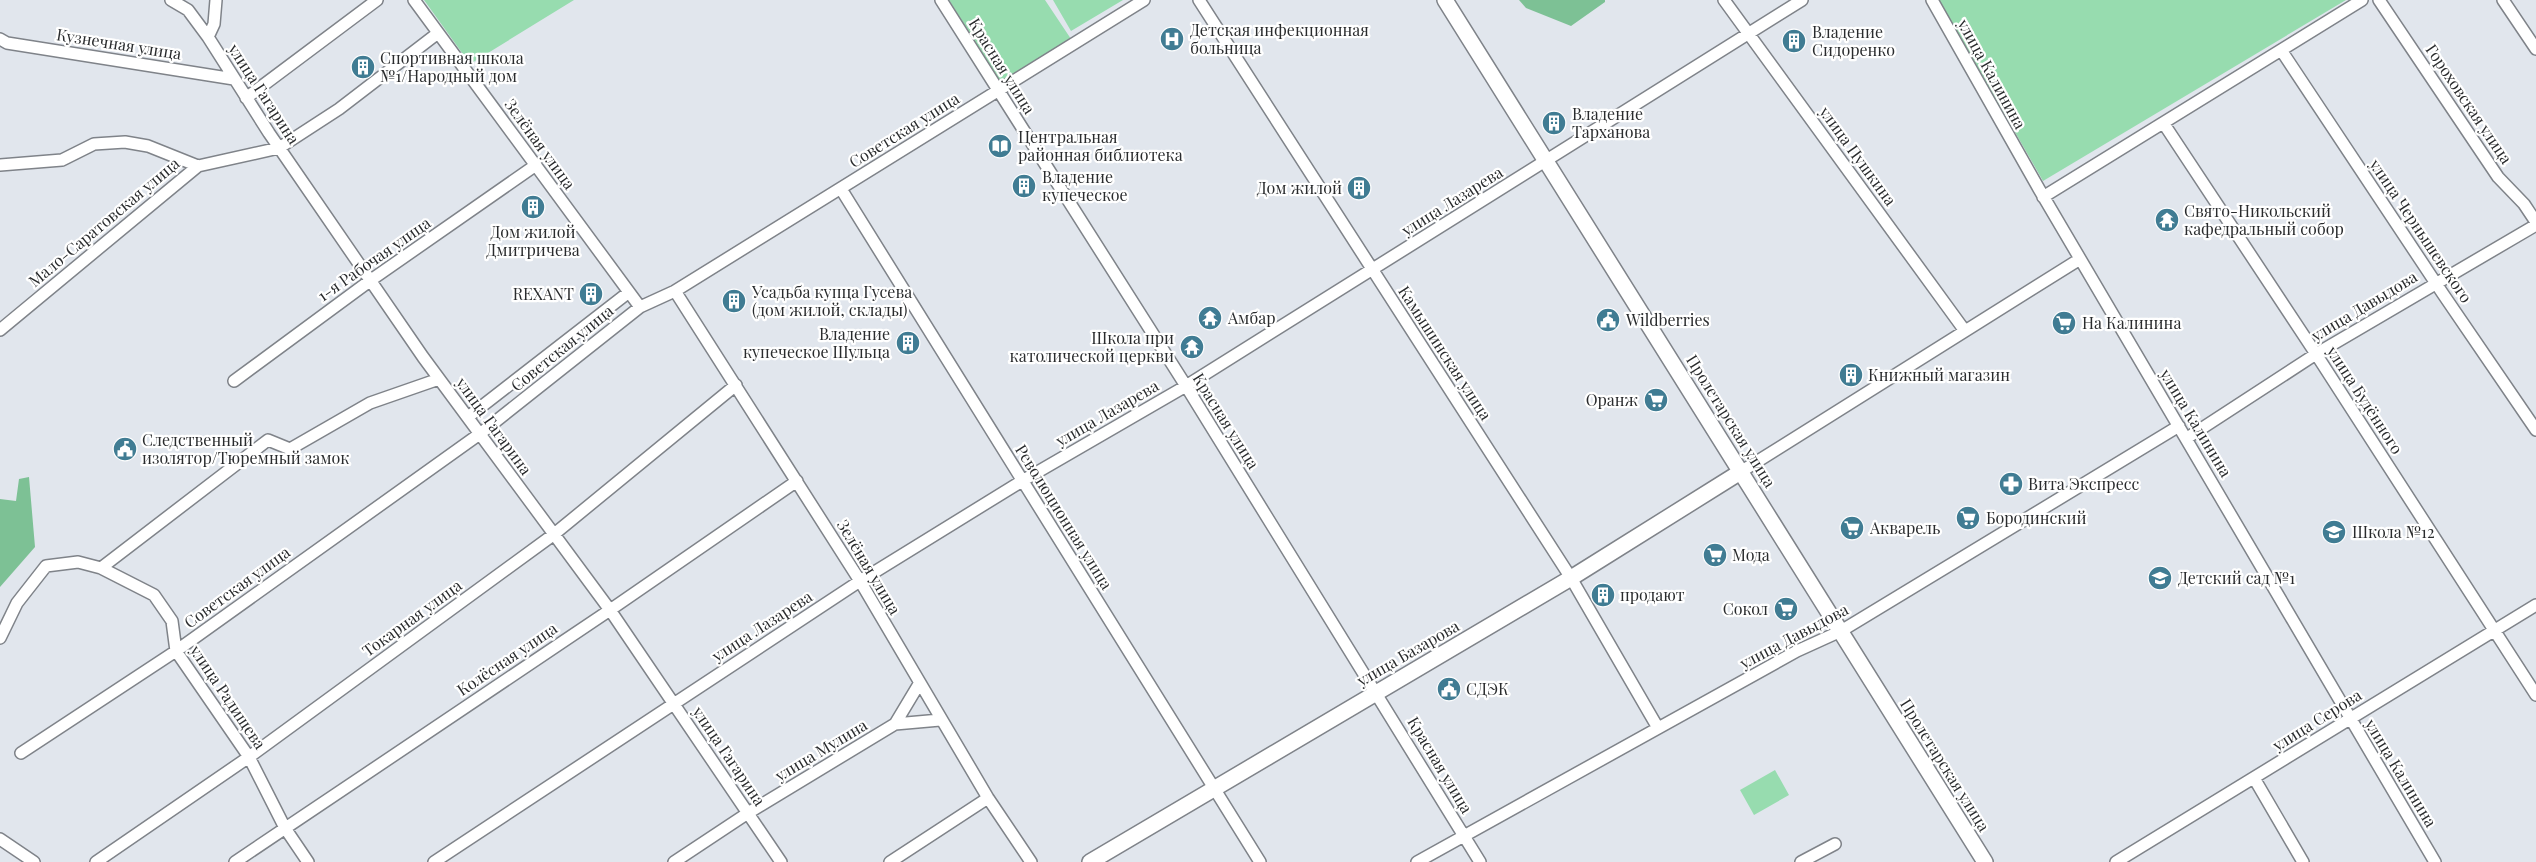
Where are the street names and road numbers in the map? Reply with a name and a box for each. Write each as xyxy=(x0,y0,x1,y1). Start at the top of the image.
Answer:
street label: Красная улица xyxy=(965,14,1040,118)
street label: улица Калинина xyxy=(1953,14,2031,132)
street label: Кузнечная улица xyxy=(55,23,183,64)
street label: улица Гагарина xyxy=(224,39,305,148)
street label: Гороховская улица xyxy=(2422,40,2517,168)
street label: Советская улица xyxy=(845,87,963,172)
street label: Зелёная улица xyxy=(500,94,580,193)
street label: улица Пушкина xyxy=(1815,101,1901,209)
street label: Мало-Саратовская улица xyxy=(24,152,184,291)
street label: улица Чернышевского xyxy=(2365,154,2477,307)
street label: улица Лазарева xyxy=(1396,161,1506,241)
street label: 1-я Рабочая улица xyxy=(313,212,434,305)
street label: улица Давыдова xyxy=(2306,266,2421,346)
street label: Камышинская улица xyxy=(1394,281,1497,424)
street label: Советская улица xyxy=(506,300,617,395)
street label: улица Будённого xyxy=(2322,341,2408,458)
street label: Пролетарская улица xyxy=(1682,350,1781,491)
street label: улица Калинина xyxy=(2155,364,2237,481)
street label: Красная улица xyxy=(1189,369,1264,473)
street label: улица Гагарина xyxy=(451,372,537,479)
street label: улица Лазарева xyxy=(1051,375,1162,451)
street label: Революционная улица xyxy=(1011,440,1118,593)
street label: Зелёная улица xyxy=(833,515,906,618)
street label: Советская улица xyxy=(180,541,294,632)
street label: Токарная улица xyxy=(358,574,466,661)
street label: улица Лазарева xyxy=(707,585,816,666)
street label: улица Давыдова xyxy=(1735,598,1852,673)
street label: улица Базарова xyxy=(1352,615,1463,691)
street label: Колёсная улица xyxy=(452,617,561,700)
street label: улица Радищева xyxy=(185,640,271,753)
street label: улица Серова xyxy=(2267,684,2365,756)
street label: Пролетарская улица xyxy=(1896,694,1995,835)
street label: улица Гагарина xyxy=(688,701,770,810)
street label: Красная улица xyxy=(1403,712,1478,817)
street label: улица Мулина xyxy=(770,714,871,786)
street label: улица Калинина xyxy=(2360,714,2442,831)

